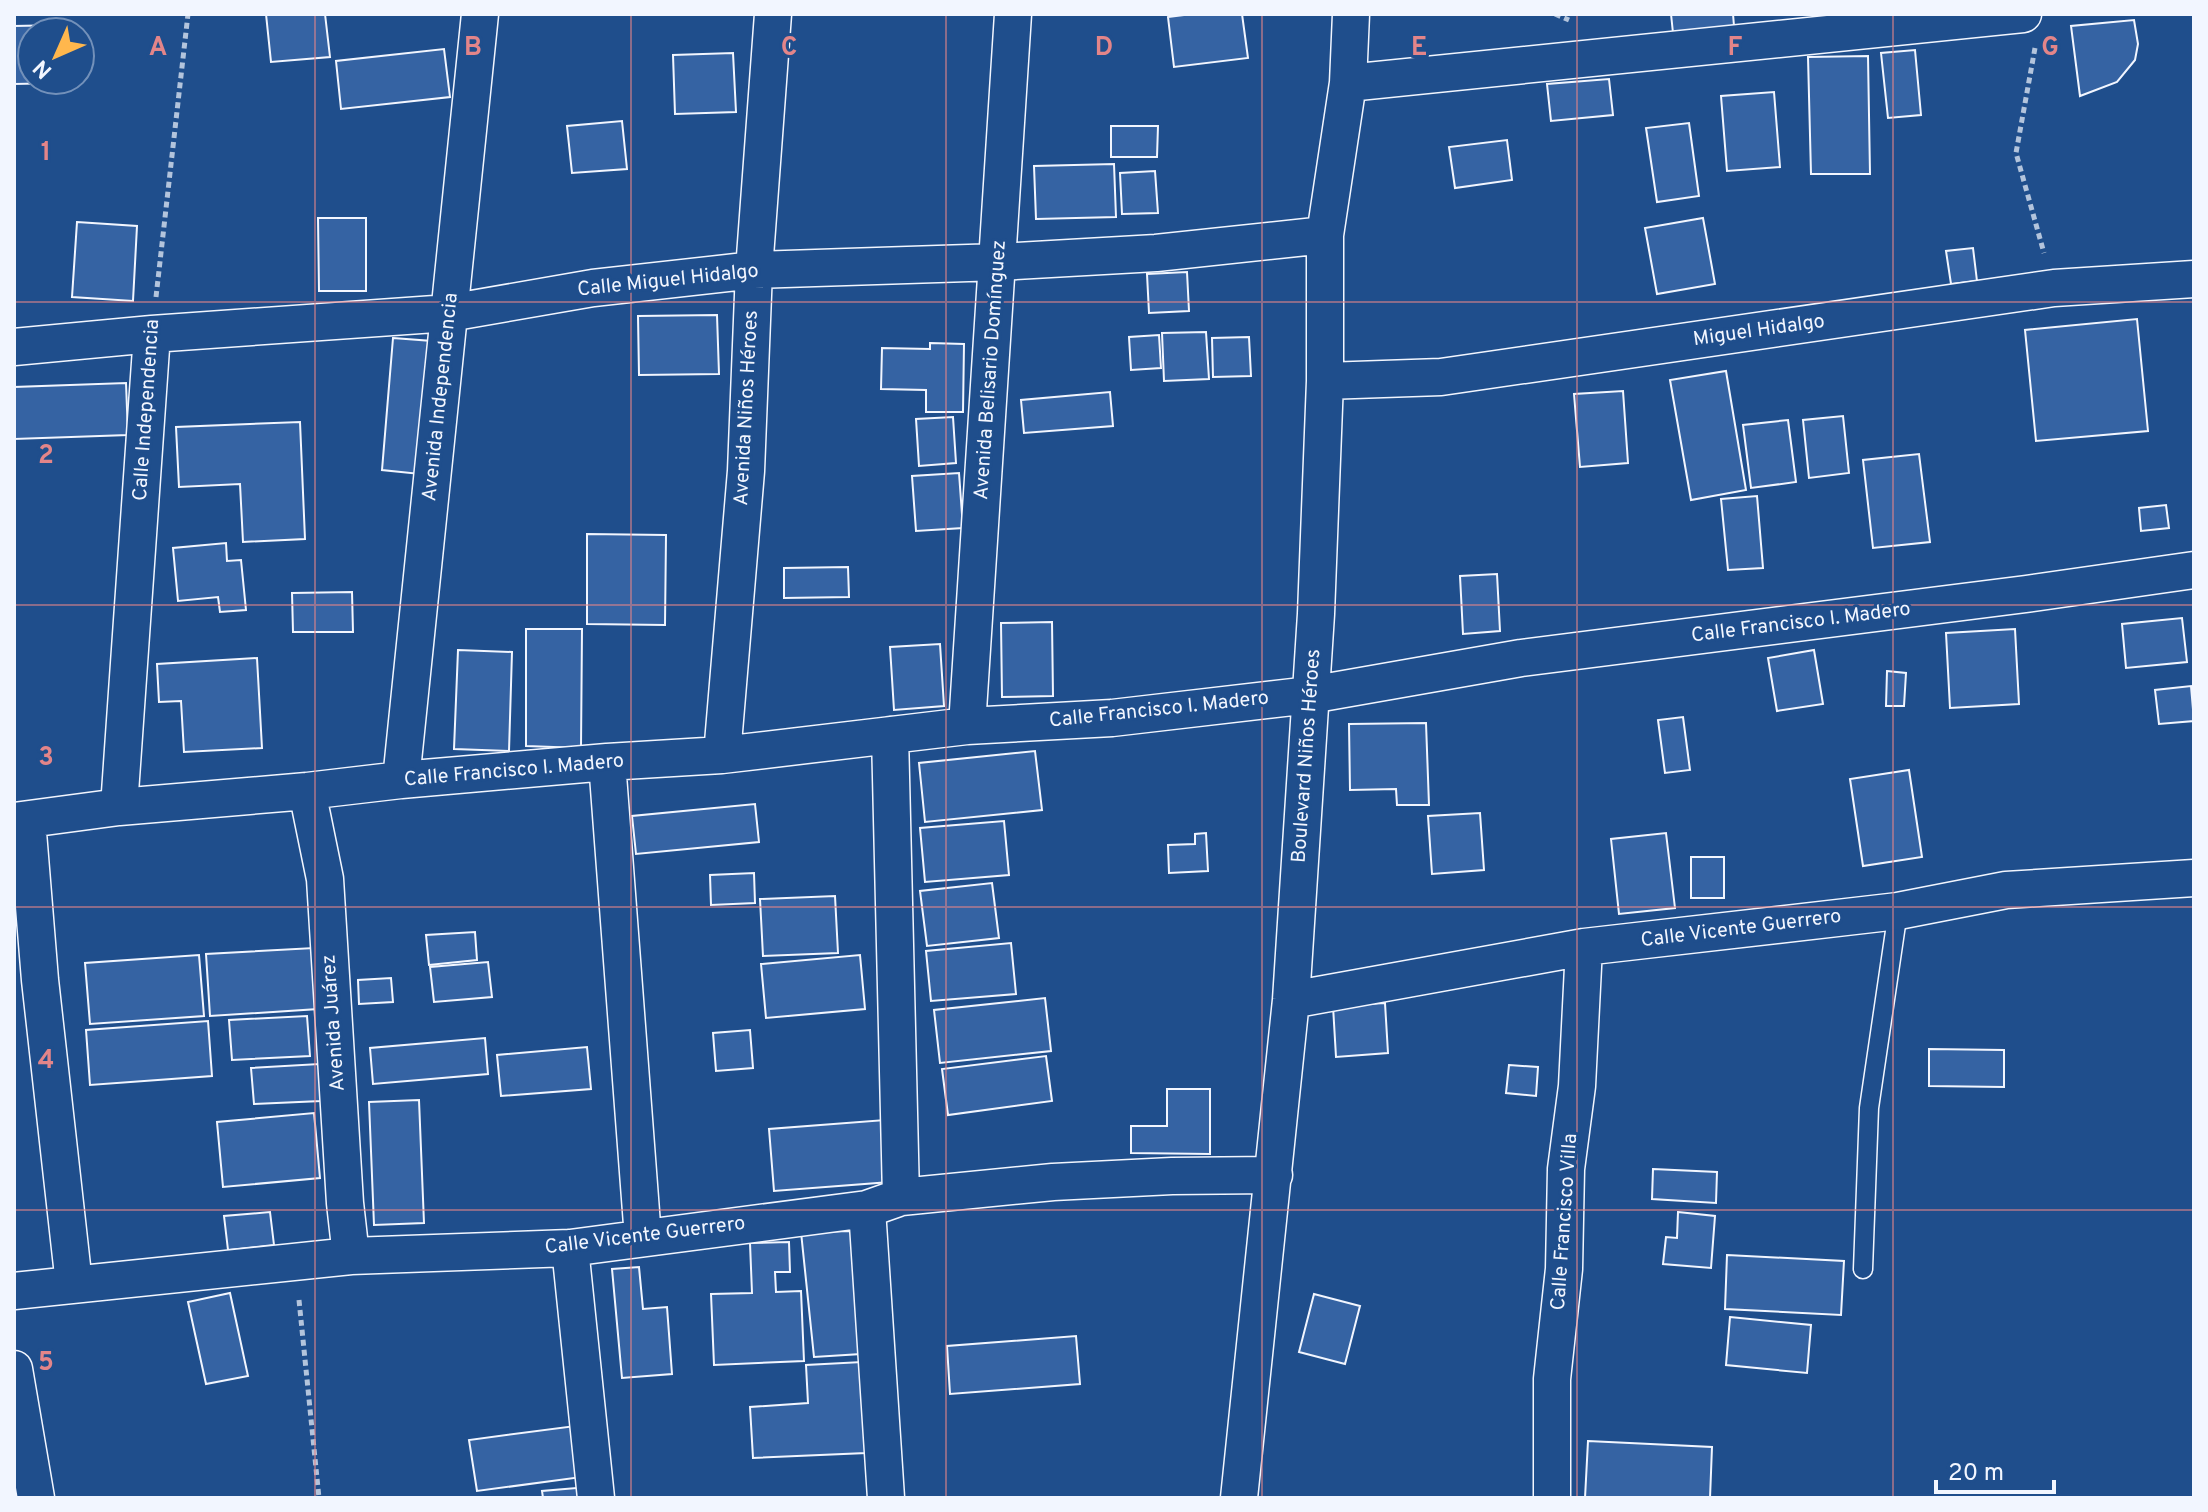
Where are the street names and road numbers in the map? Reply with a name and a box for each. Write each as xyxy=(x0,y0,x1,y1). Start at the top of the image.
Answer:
street label: Avenida Belisario Domínguez xyxy=(969,239,1013,501)
street label: Calle Miguel Hidalgo xyxy=(576,259,760,303)
street label: Avenida Independencia xyxy=(417,292,465,502)
street label: Miguel Hidalgo xyxy=(1691,309,1827,353)
street label: Avenida Niños Héroes xyxy=(729,310,765,506)
street label: Calle Independencia xyxy=(128,318,166,502)
street label: Calle Francisco I. Madero xyxy=(1690,597,1912,649)
street label: Boulevard Niños Héroes xyxy=(1287,648,1327,864)
street label: Calle Francisco I. Madero xyxy=(1048,686,1270,734)
street label: Calle Francisco I. Madero xyxy=(403,748,625,794)
street label: Calle Vicente Guerrero xyxy=(1639,904,1843,954)
street label: Avenida Juárez xyxy=(316,954,352,1092)
street label: Calle Francisco Villa xyxy=(1546,1133,1584,1311)
street label: Calle Vicente Guerrero xyxy=(543,1211,747,1261)

